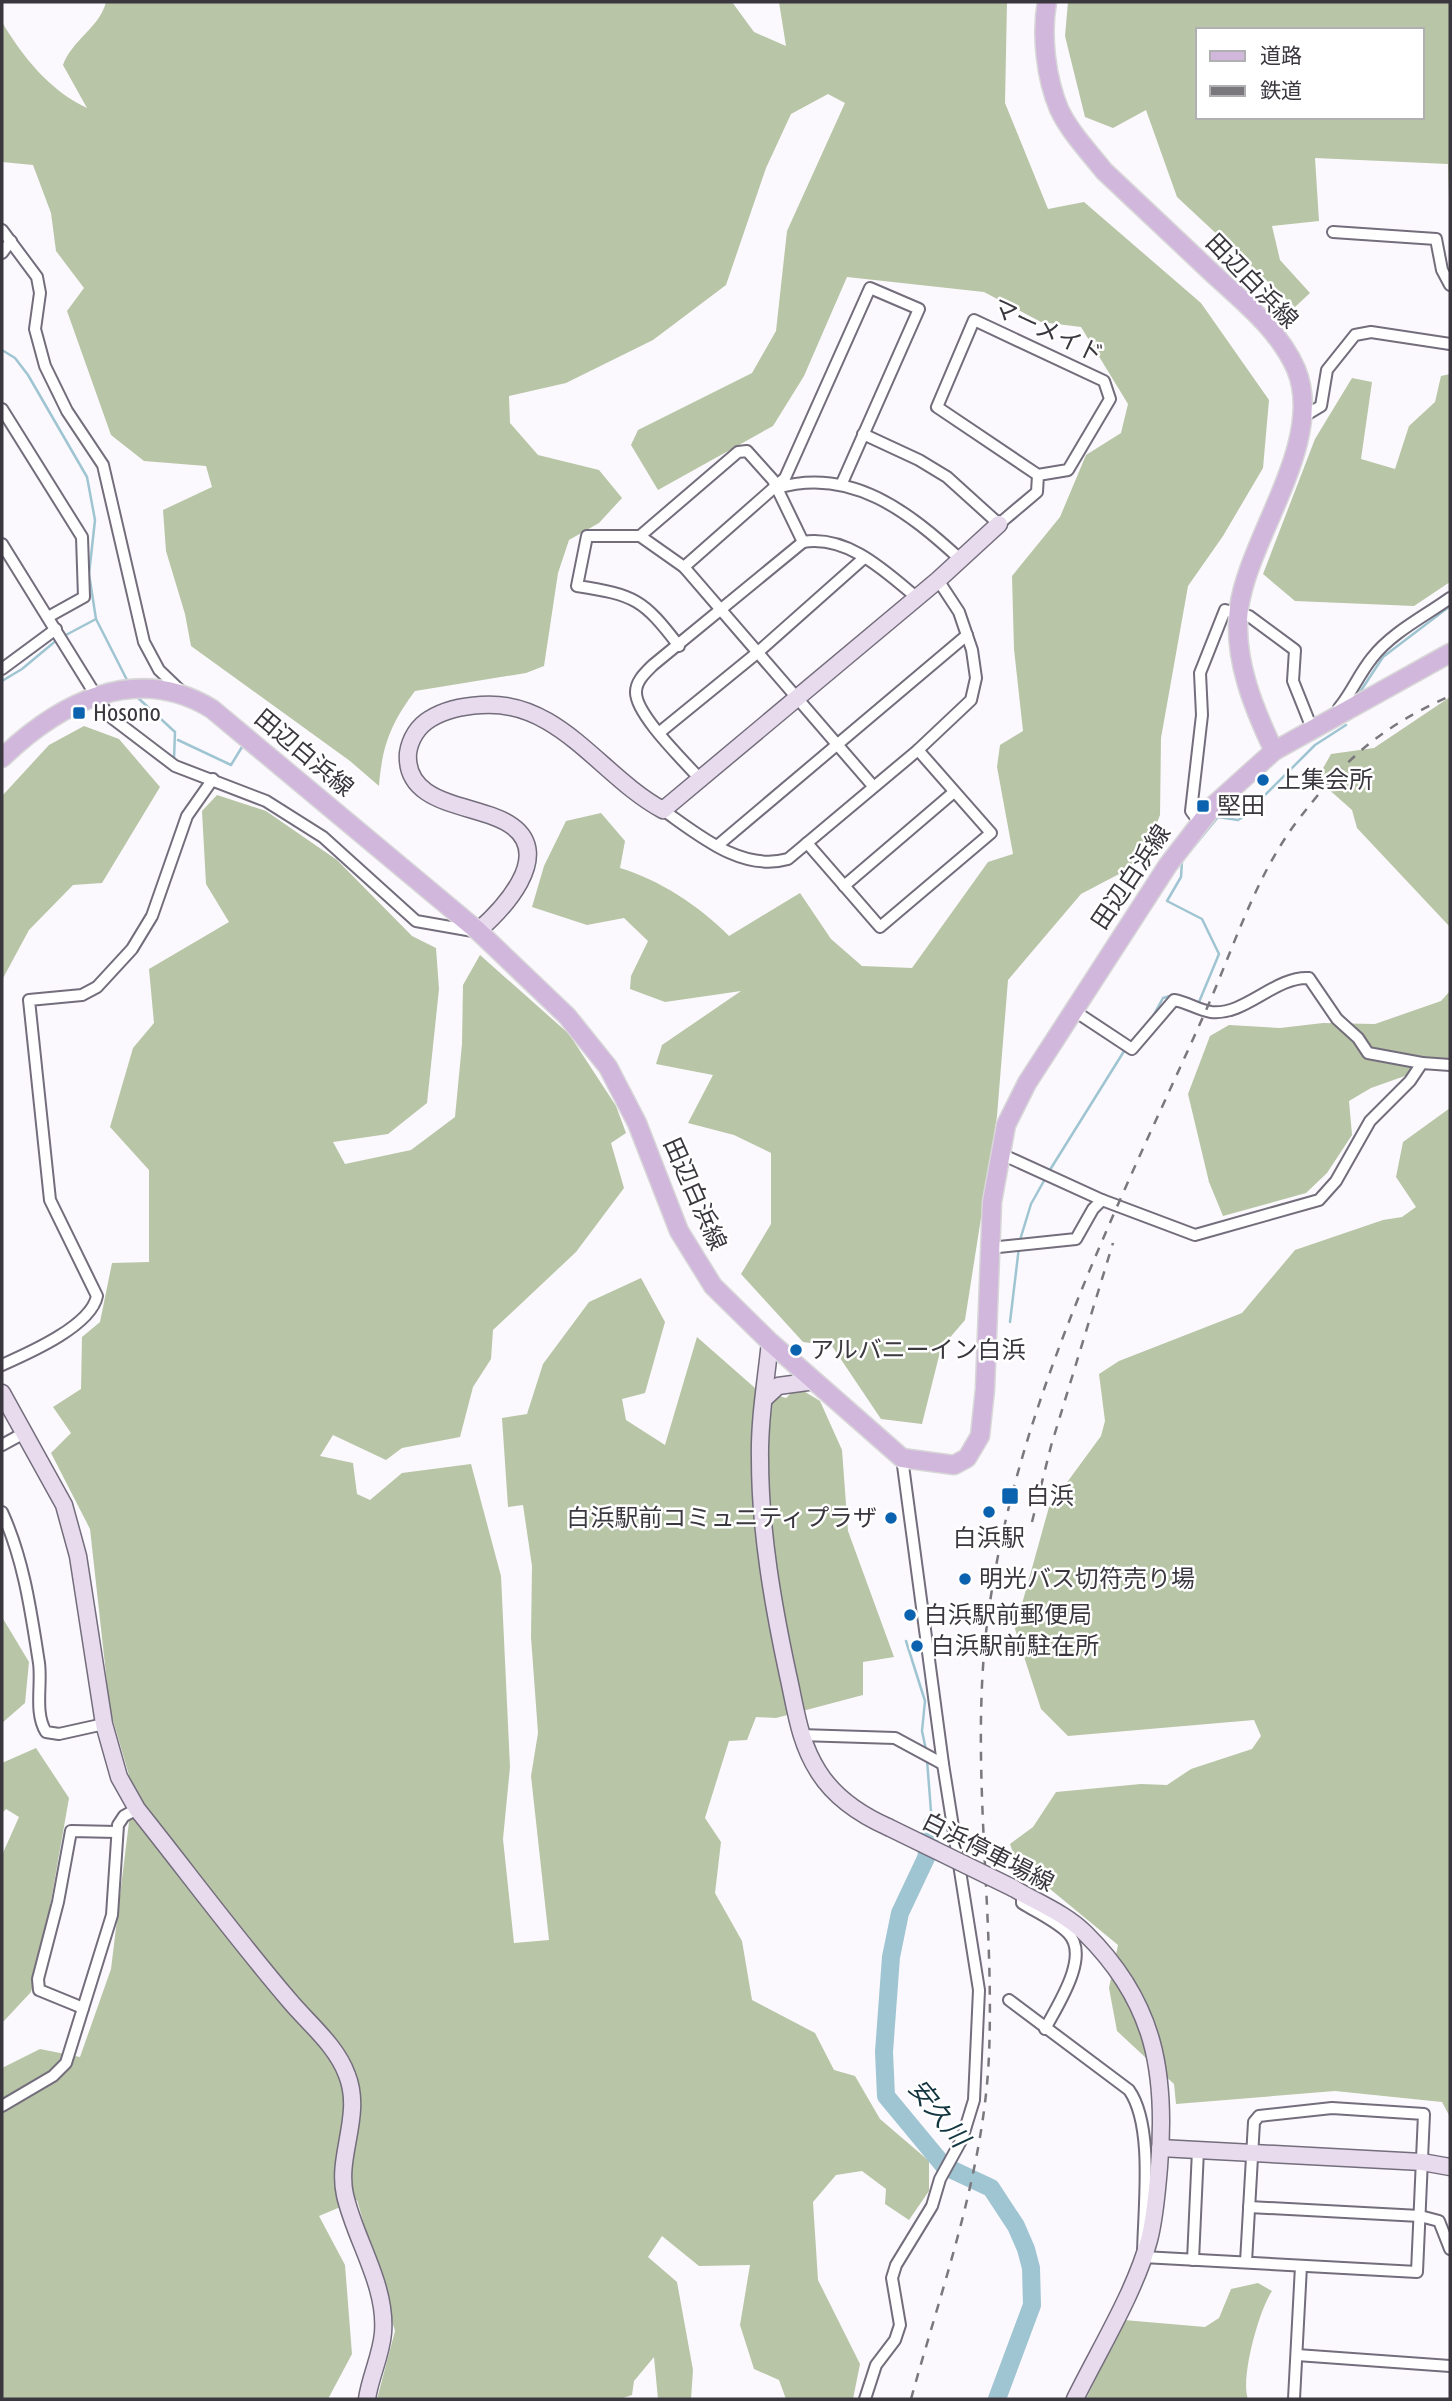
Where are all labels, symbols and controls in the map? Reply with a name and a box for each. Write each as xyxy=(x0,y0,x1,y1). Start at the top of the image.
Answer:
legend xyxy=(1196,28,1424,119)
text: 道路 xyxy=(1260,43,1302,67)
text: 鉄道 xyxy=(1260,78,1302,102)
street label: 田辺白浜線 xyxy=(1201,228,1304,333)
street label: マーメイド xyxy=(989,293,1108,368)
place label: Hosono xyxy=(93,699,161,726)
street label: 田辺白浜線 xyxy=(250,704,359,802)
marker: Hosono xyxy=(71,705,87,721)
place label: 上集会所 xyxy=(1277,766,1373,793)
marker: 上集会所 xyxy=(1255,772,1271,788)
place label: 堅田 xyxy=(1217,792,1265,819)
marker: 堅田 xyxy=(1195,798,1211,814)
street label: 田辺白浜線 xyxy=(1086,819,1175,934)
street label: 田辺白浜線 xyxy=(659,1133,732,1254)
place label: アルバニーイン白浜 xyxy=(810,1336,1026,1363)
marker: アルバニーイン白浜 xyxy=(788,1342,804,1358)
place label: 白浜 xyxy=(1026,1482,1074,1509)
marker: 白浜 xyxy=(1000,1486,1020,1506)
place label: 白浜駅前コミュニティプラザ xyxy=(566,1504,877,1531)
marker: 白浜駅 xyxy=(981,1504,997,1520)
marker: 白浜駅前コミュニティプラザ xyxy=(883,1510,899,1526)
place label: 白浜駅 xyxy=(953,1524,1025,1551)
place label: 明光バス切符売り場 xyxy=(979,1565,1195,1592)
marker: 明光バス切符売り場 xyxy=(957,1571,973,1587)
place label: 白浜駅前郵便局 xyxy=(924,1601,1092,1628)
marker: 白浜駅前郵便局 xyxy=(902,1607,918,1623)
place label: 白浜駅前駐在所 xyxy=(931,1632,1099,1659)
marker: 白浜駅前駐在所 xyxy=(909,1638,925,1654)
street label: 白浜停車場線 xyxy=(918,1807,1059,1896)
water label: 安久川 xyxy=(903,2073,977,2155)

